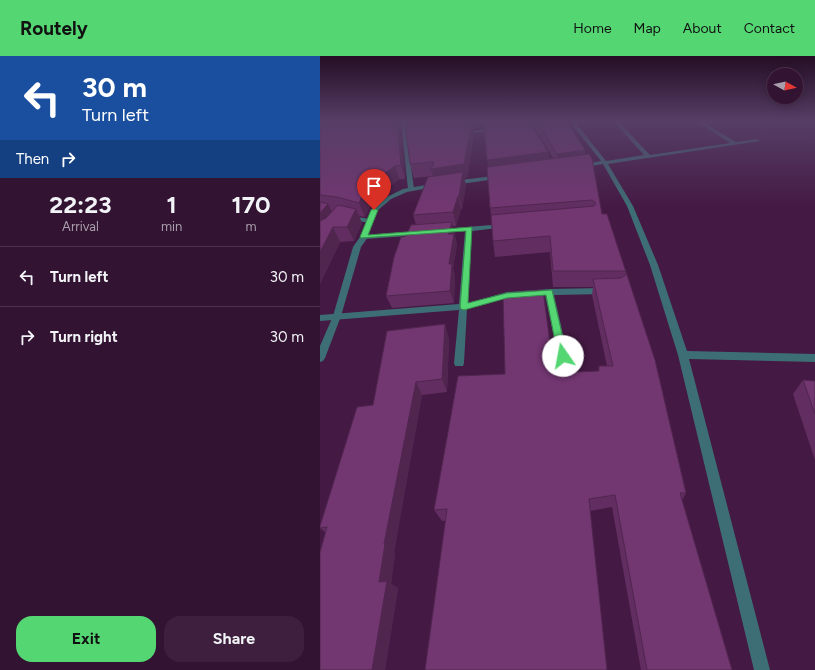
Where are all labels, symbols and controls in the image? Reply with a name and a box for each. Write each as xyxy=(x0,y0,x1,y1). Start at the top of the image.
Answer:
text: Routely xyxy=(20,17,88,40)
text: Home xyxy=(573,20,612,37)
text: Map xyxy=(634,20,661,37)
text: About xyxy=(683,20,722,37)
text: Contact xyxy=(744,20,795,37)
north arrow xyxy=(767,68,803,104)
map controls xyxy=(767,68,803,104)
text: 30 m xyxy=(82,70,147,104)
icon: left xyxy=(16,72,68,124)
text: Turn left xyxy=(82,104,149,126)
icon: right xyxy=(57,148,79,170)
text: Then xyxy=(16,150,49,168)
pin xyxy=(357,169,391,210)
icon: arrive xyxy=(363,175,385,197)
text: 22:23 xyxy=(49,190,112,219)
text: 1 xyxy=(167,190,177,219)
text: 170 xyxy=(232,190,271,219)
text: Arrival xyxy=(62,219,99,234)
text: min xyxy=(161,219,182,234)
text: m xyxy=(246,219,257,234)
icon: left xyxy=(16,266,38,288)
text: Turn left xyxy=(50,268,108,286)
text: 30 m xyxy=(270,268,304,286)
icon: right xyxy=(16,326,38,348)
text: Turn right xyxy=(50,328,118,346)
text: 30 m xyxy=(270,328,304,346)
position arrow xyxy=(542,335,584,377)
button: Exit xyxy=(16,616,156,662)
button: Share xyxy=(164,616,304,662)

